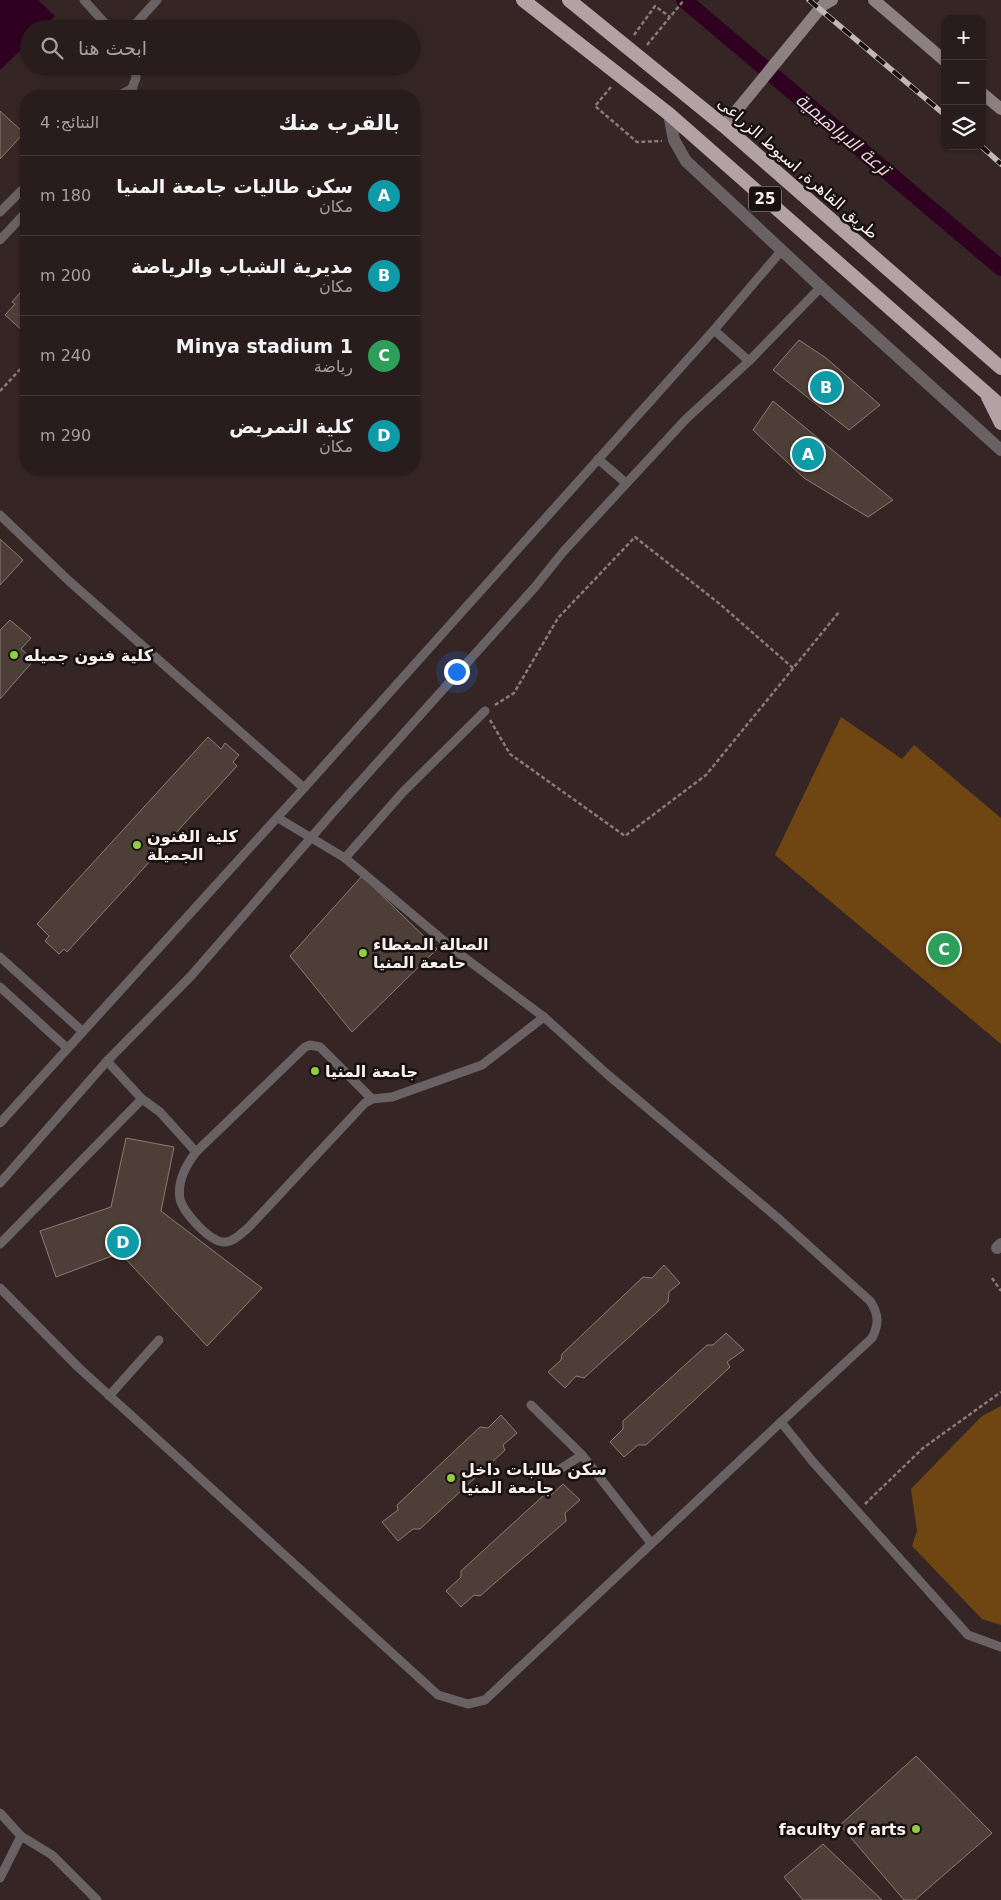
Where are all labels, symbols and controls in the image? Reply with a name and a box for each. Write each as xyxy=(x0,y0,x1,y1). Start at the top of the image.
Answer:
map controls xyxy=(941,15,986,150)
button: + xyxy=(941,15,986,60)
search box xyxy=(20,20,420,75)
icon: search xyxy=(38,34,66,62)
text: ابحث هنا xyxy=(78,37,147,59)
button: − xyxy=(941,60,986,105)
water label: ترعة الابراهيمية xyxy=(792,89,897,181)
street label: طريق القاهرة, اسيوط الزراعى xyxy=(713,93,882,244)
button: layers xyxy=(941,105,986,150)
text: بالقرب منك xyxy=(279,111,400,135)
text: النتائج: 4 xyxy=(40,113,99,132)
text: سكن طاليات جامعة المنيا xyxy=(116,175,353,197)
text: 180 m xyxy=(40,186,91,205)
text: A xyxy=(378,186,390,205)
road number: 25 xyxy=(749,186,781,212)
text: مكان xyxy=(319,197,353,216)
text: مديرية الشباب والرياضة xyxy=(131,255,353,277)
text: 200 m xyxy=(40,266,91,285)
text: B xyxy=(378,266,390,285)
text: مكان xyxy=(319,277,353,296)
text: Minya stadium 1 xyxy=(176,335,353,357)
text: 240 m xyxy=(40,346,91,365)
text: C xyxy=(378,346,390,365)
text: رياضة xyxy=(314,357,353,376)
pin: B xyxy=(810,368,842,406)
text: كلية التمريض xyxy=(229,415,353,437)
text: 290 m xyxy=(40,426,91,445)
text: D xyxy=(377,426,391,445)
pin: A xyxy=(792,435,824,473)
text: مكان xyxy=(319,437,353,456)
place label: كلية فنون جميله xyxy=(24,646,154,665)
marker: كلية فنون جميله xyxy=(8,649,20,661)
your location xyxy=(444,659,470,685)
place label: كلية الفنون الجميلة xyxy=(147,827,239,864)
marker: كلية الفنون الجميلة xyxy=(131,839,143,851)
pin: C xyxy=(928,930,960,968)
place label: الصالة المغطاء حامعة المنيا xyxy=(373,935,489,972)
marker: الصالة المغطاء حامعة المنيا xyxy=(357,947,369,959)
place label: جامعة المنيا xyxy=(325,1062,418,1081)
marker: جامعة المنيا xyxy=(309,1065,321,1077)
pin: D xyxy=(107,1223,139,1261)
place label: سكن طالبات داخل جامعة المنيا xyxy=(461,1460,607,1497)
marker: سكن طالبات داخل جامعة المنيا xyxy=(445,1472,457,1484)
place label: faculty of arts xyxy=(779,1820,906,1839)
marker: faculty of arts xyxy=(910,1823,922,1835)

